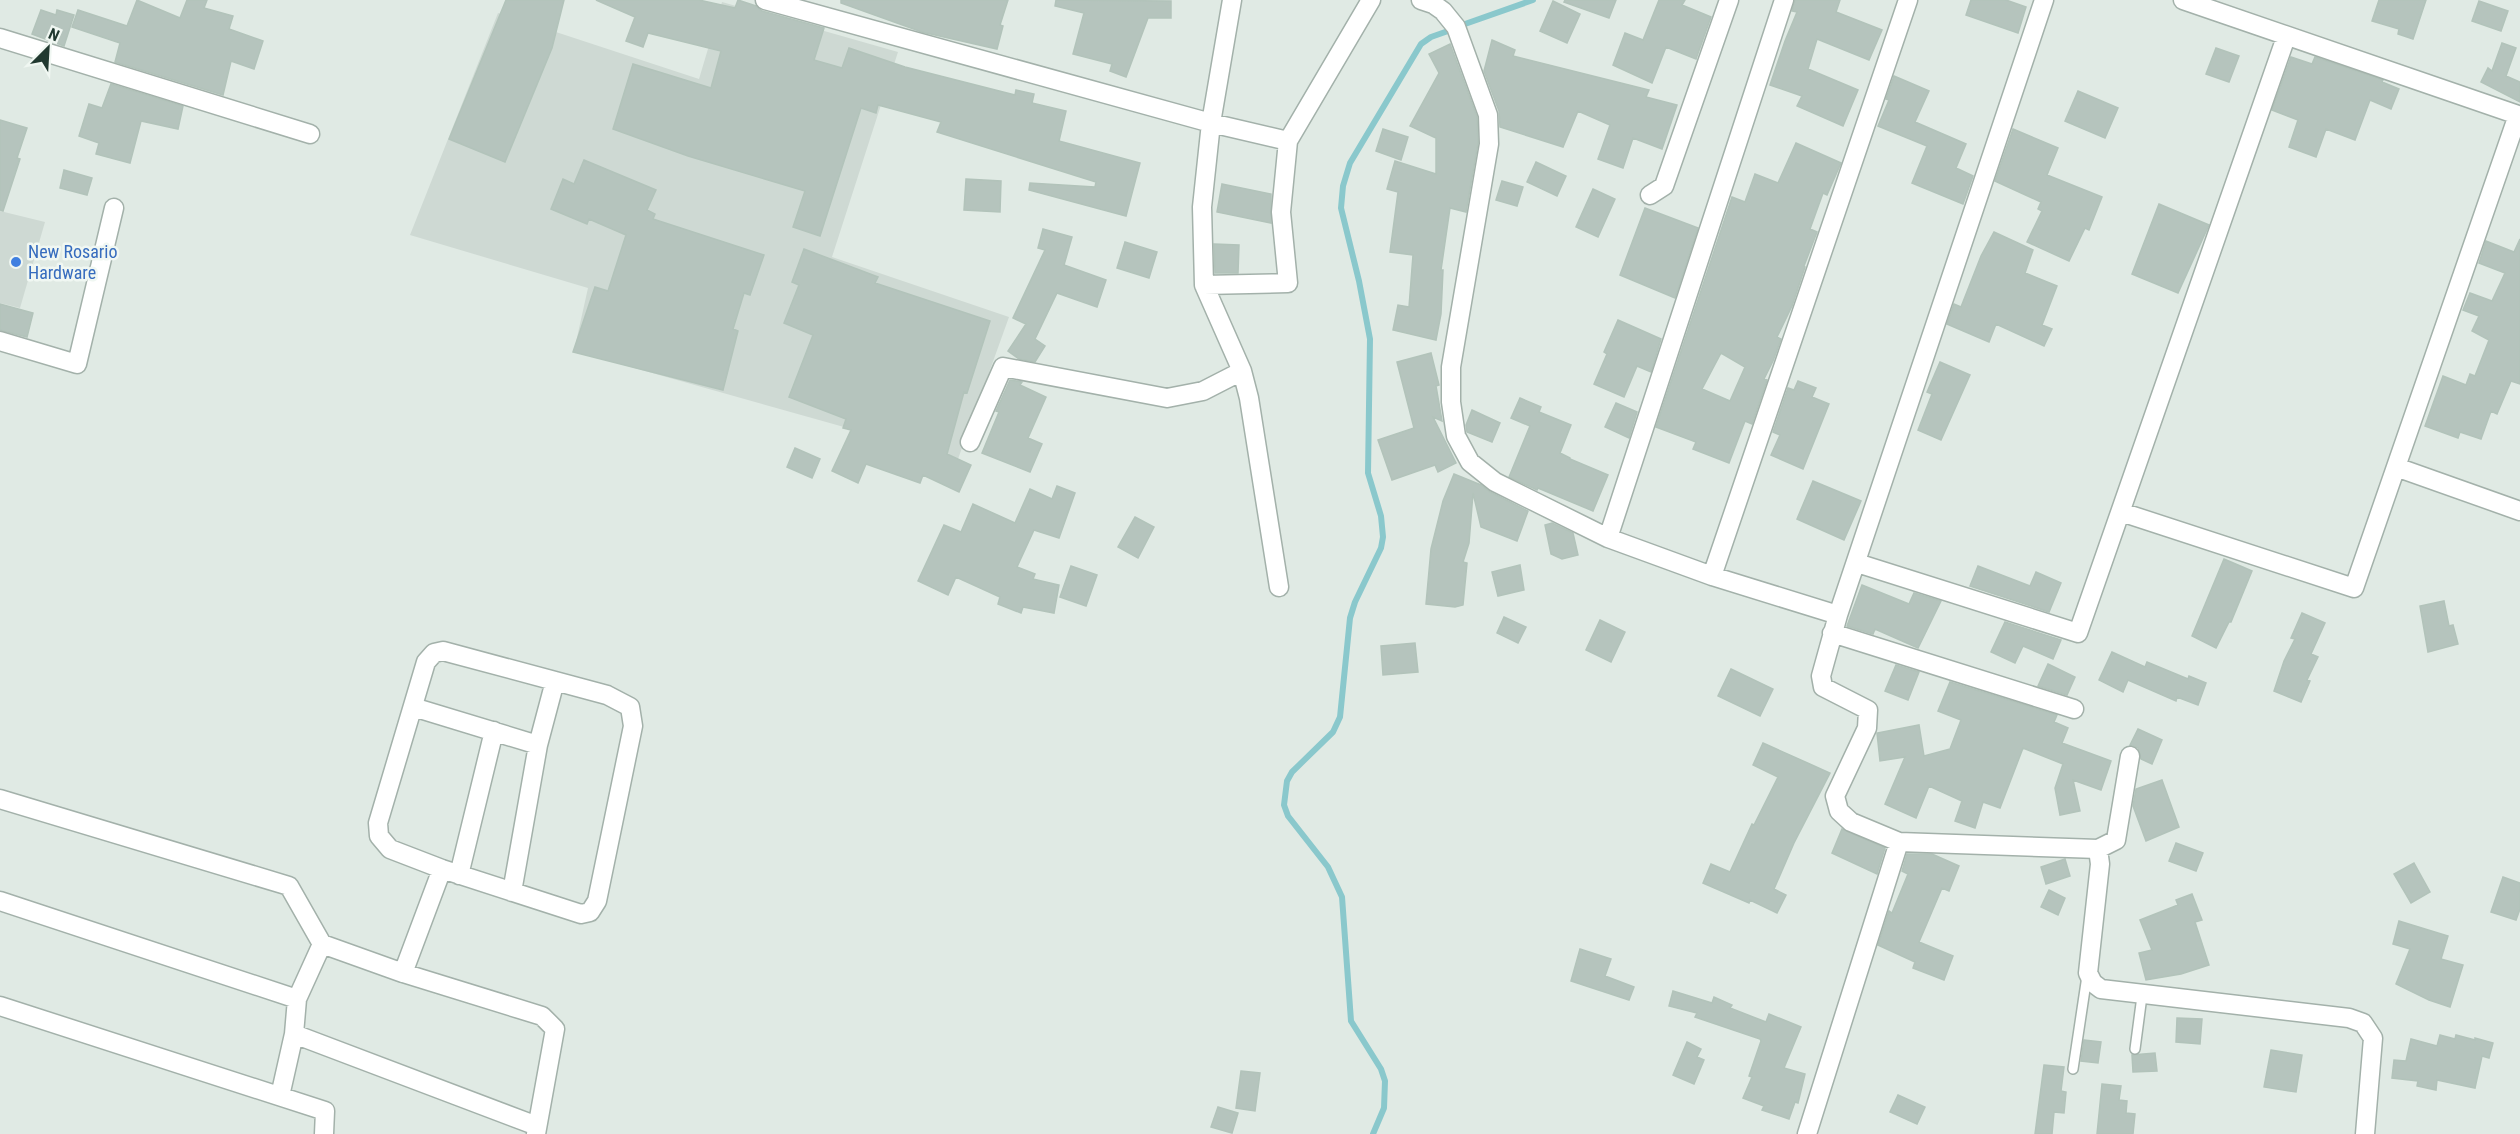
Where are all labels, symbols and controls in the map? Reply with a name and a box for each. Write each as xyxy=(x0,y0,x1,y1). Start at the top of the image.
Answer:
north arrow xyxy=(18,18,78,78)
text: N xyxy=(46,24,62,45)
place label: New Rosario Hardware xyxy=(28,241,118,283)
marker: New Rosario Hardware xyxy=(9,255,23,269)

